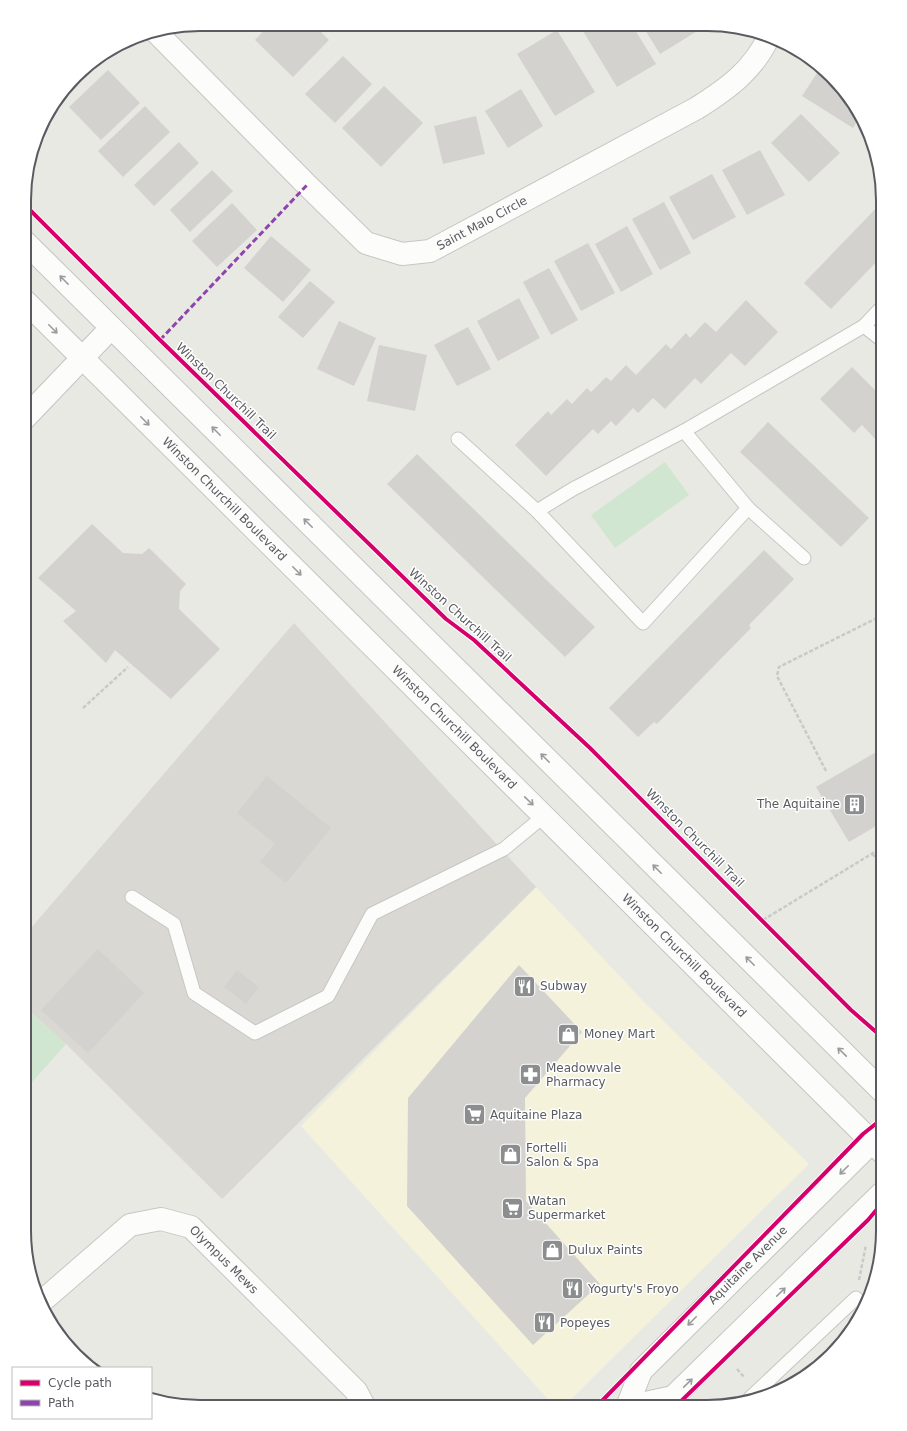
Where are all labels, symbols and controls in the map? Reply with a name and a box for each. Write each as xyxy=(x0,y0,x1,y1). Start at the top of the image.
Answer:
street label: Saint Malo Circle xyxy=(434,193,530,253)
one-way arrow xyxy=(59,275,69,285)
one-way arrow xyxy=(48,324,58,334)
street label: Winston Churchill Trail xyxy=(173,340,279,442)
one-way arrow xyxy=(140,416,149,426)
one-way arrow xyxy=(211,426,221,436)
street label: Winston Churchill Boulevard xyxy=(159,434,289,564)
one-way arrow xyxy=(303,518,313,528)
street label: Winston Churchill Trail xyxy=(406,565,514,665)
one-way arrow xyxy=(292,566,302,576)
street label: Winston Churchill Boulevard xyxy=(389,663,519,792)
one-way arrow xyxy=(540,753,550,763)
street label: Winston Churchill Trail xyxy=(643,786,747,890)
building icon: The Aquitaine xyxy=(842,791,868,817)
one-way arrow xyxy=(524,796,534,805)
place label: The Aquitaine xyxy=(756,797,840,811)
one-way arrow xyxy=(653,864,662,874)
street label: Winston Churchill Boulevard xyxy=(619,891,749,1020)
one-way arrow xyxy=(745,956,755,966)
restaurant icon: Subway xyxy=(511,973,537,999)
place label: Subway xyxy=(540,979,587,993)
shop icon: Money Mart xyxy=(556,1021,582,1047)
place label: Money Mart xyxy=(584,1027,655,1041)
one-way arrow xyxy=(837,1047,847,1057)
place label: Meadowvale Pharmacy xyxy=(546,1061,621,1089)
pharmacy icon: Meadowvale Pharmacy xyxy=(518,1062,544,1088)
supermarket icon: Aquitaine Plaza xyxy=(462,1102,488,1128)
place label: Aquitaine Plaza xyxy=(490,1108,582,1122)
place label: Fortelli Salon & Spa xyxy=(526,1141,599,1169)
shop icon: Fortelli Salon & Spa xyxy=(498,1142,524,1168)
one-way arrow xyxy=(839,1165,849,1175)
place label: Watan Supermarket xyxy=(528,1194,606,1222)
supermarket icon: Watan Supermarket xyxy=(499,1195,525,1221)
street label: Olympus Mews xyxy=(187,1223,261,1297)
street label: Aquitaine Avenue xyxy=(705,1223,790,1307)
shop icon: Dulux Paints xyxy=(540,1237,566,1263)
place label: Dulux Paints xyxy=(568,1243,643,1257)
restaurant icon: Yogurty's Froyo xyxy=(559,1276,585,1302)
place label: Yogurty's Froyo xyxy=(587,1282,679,1296)
one-way arrow xyxy=(776,1287,786,1297)
restaurant icon: Popeyes xyxy=(531,1310,557,1336)
place label: Popeyes xyxy=(560,1316,610,1330)
one-way arrow xyxy=(687,1316,697,1326)
legend xyxy=(12,1367,152,1419)
text: Cycle path xyxy=(48,1376,112,1390)
one-way arrow xyxy=(683,1378,693,1388)
text: Path xyxy=(48,1396,74,1410)

